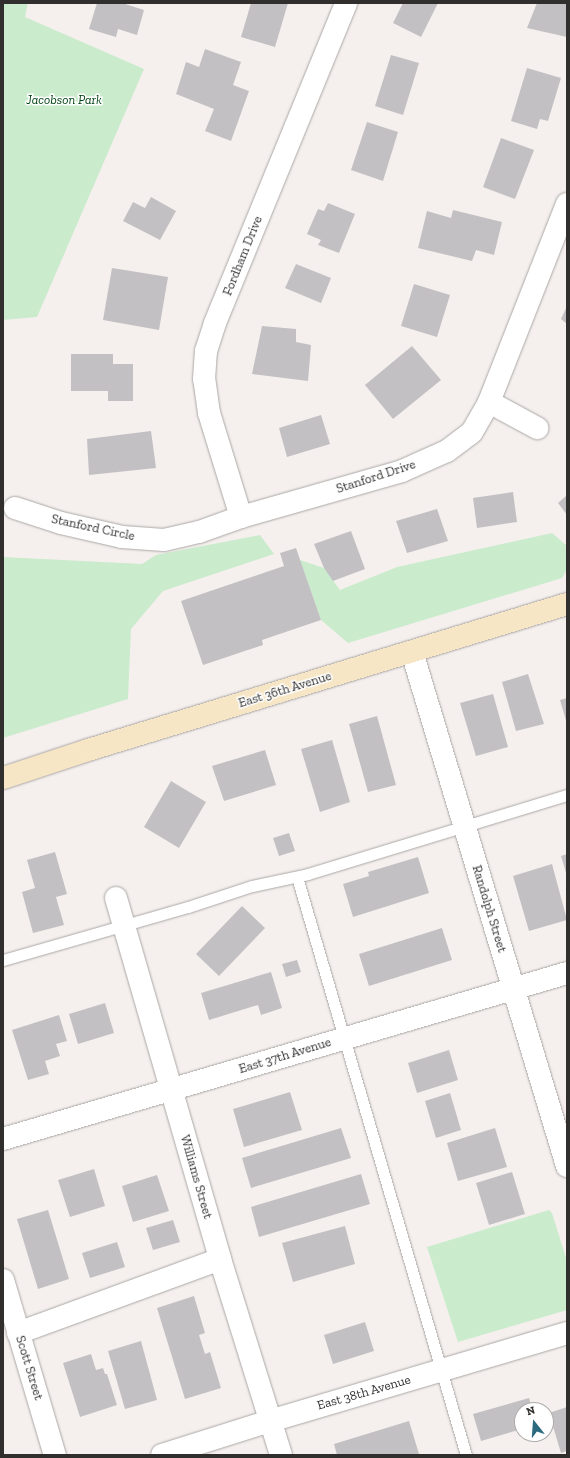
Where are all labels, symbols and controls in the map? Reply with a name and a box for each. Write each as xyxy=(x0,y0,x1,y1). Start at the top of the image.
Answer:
park label: Jacobson Park xyxy=(26,92,102,108)
street label: Fordham Drive xyxy=(220,214,266,298)
street label: Stanford Drive xyxy=(334,457,418,497)
street label: Stanford Circle xyxy=(50,512,136,544)
street label: East 36th Avenue xyxy=(236,668,334,712)
street label: Randolph Street xyxy=(468,863,510,955)
street label: East 37th Avenue xyxy=(237,1034,333,1078)
street label: Williams Street xyxy=(177,1133,215,1221)
street label: Scott Street xyxy=(12,1334,46,1402)
street label: East 38th Avenue xyxy=(315,1372,413,1414)
north arrow xyxy=(514,1402,554,1442)
text: N xyxy=(525,1404,537,1418)

